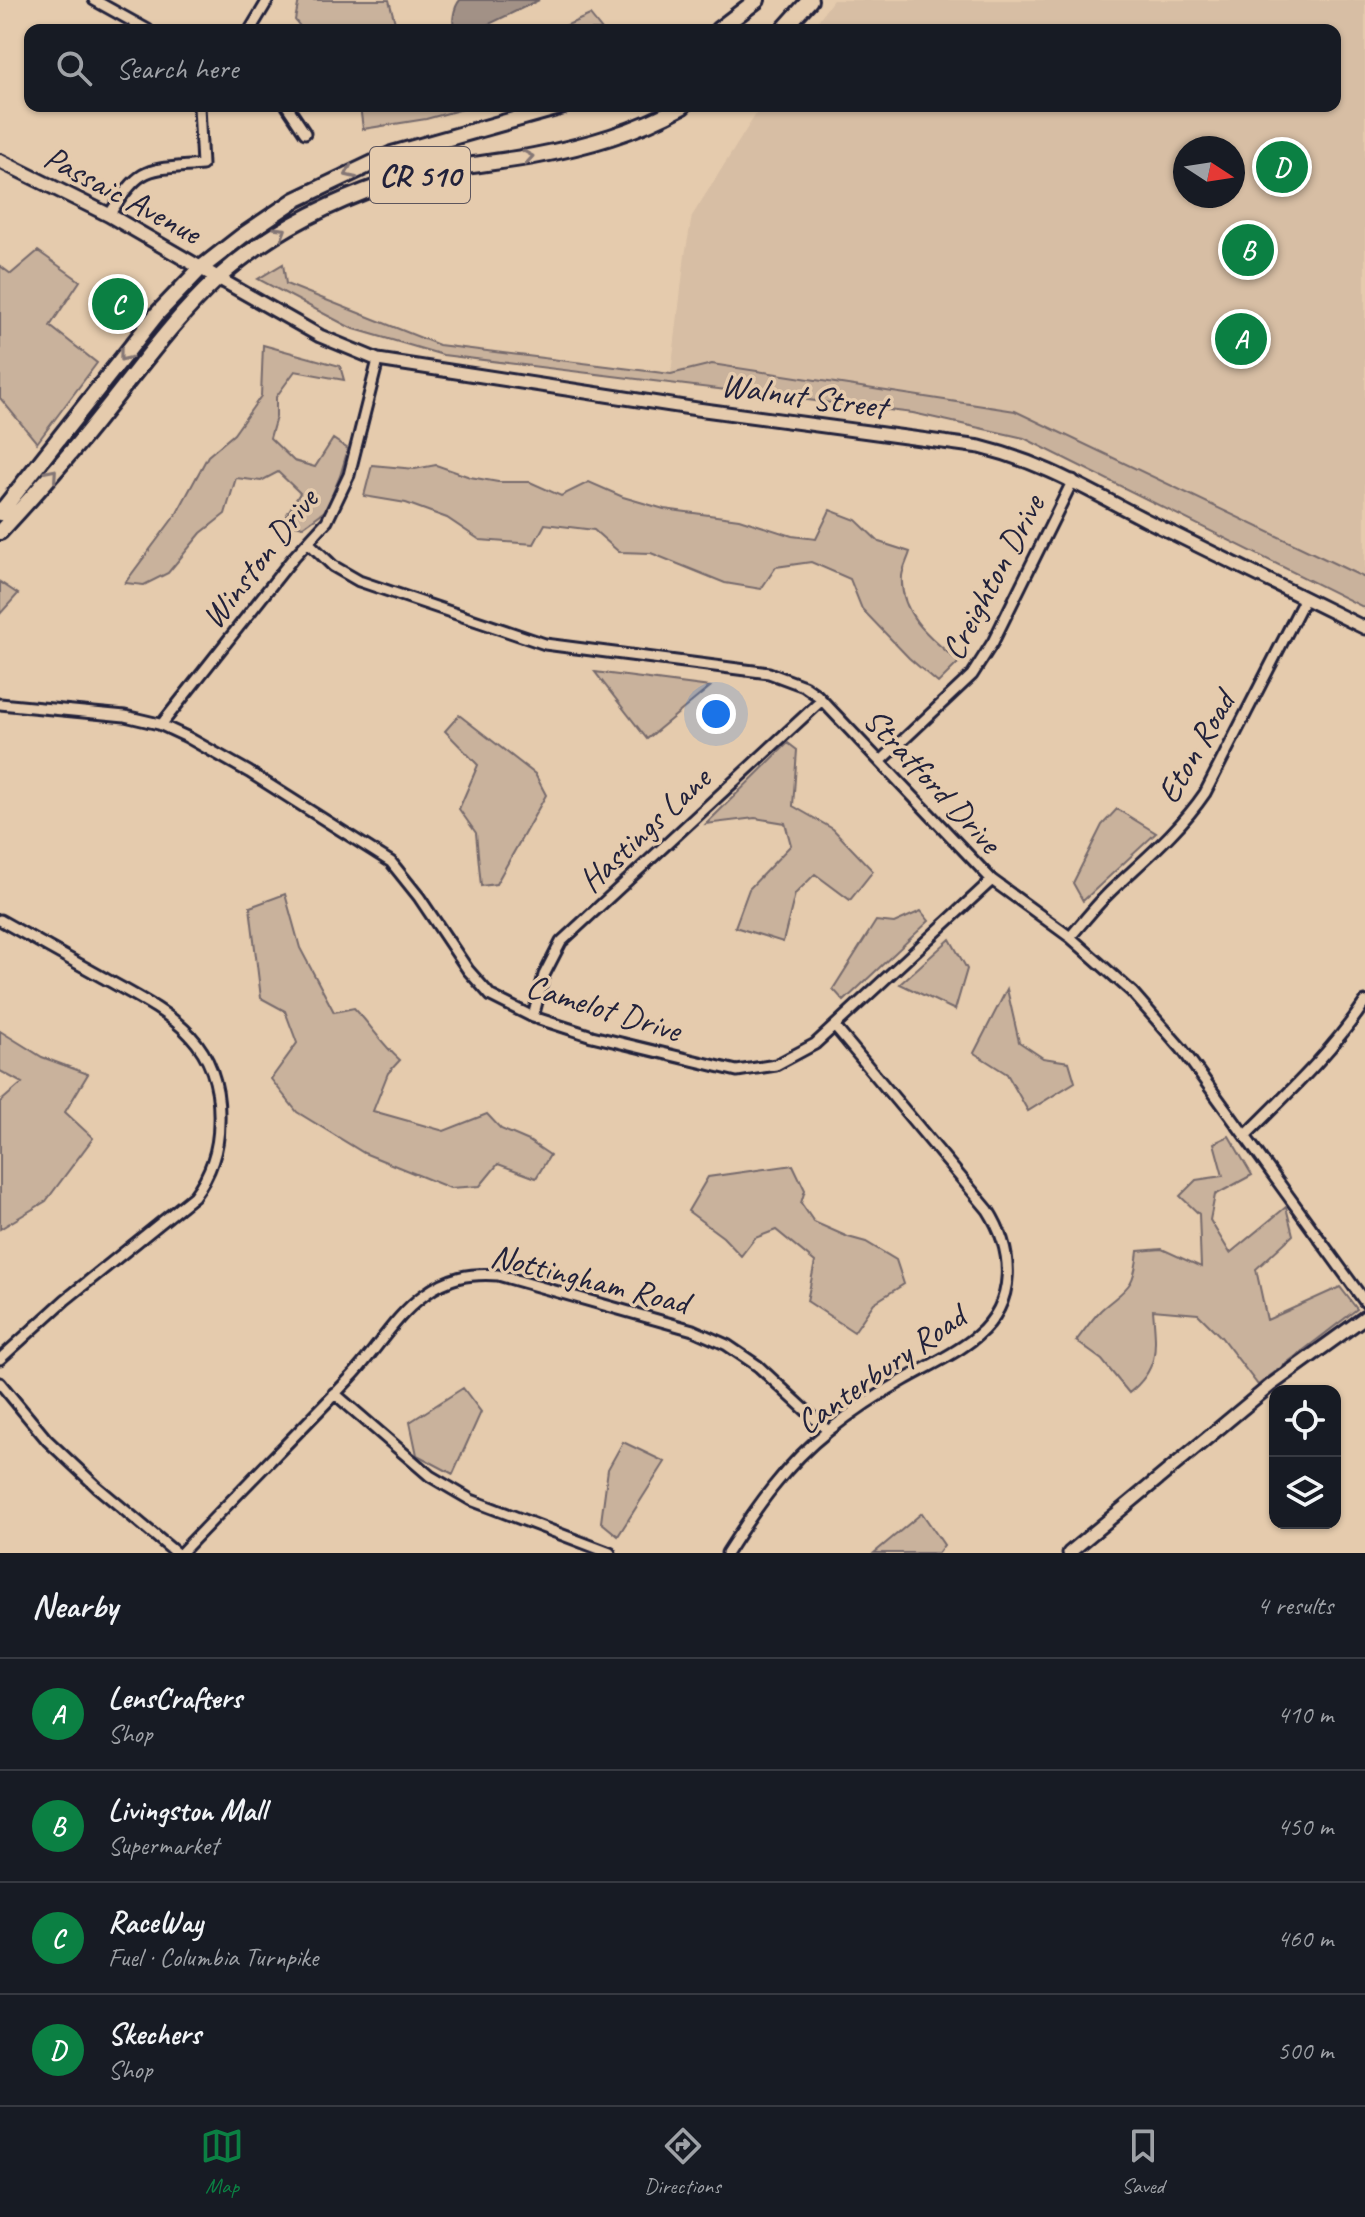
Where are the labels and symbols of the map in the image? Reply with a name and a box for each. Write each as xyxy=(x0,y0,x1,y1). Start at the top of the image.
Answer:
street label: Passaic Avenue xyxy=(37,135,210,255)
north arrow xyxy=(1173,136,1245,208)
pin: D xyxy=(1256,137,1308,197)
road number: CR 510 xyxy=(370,147,470,203)
one-way arrow xyxy=(521,149,535,166)
one-way arrow xyxy=(344,163,358,179)
pin: B xyxy=(1222,220,1274,280)
one-way arrow xyxy=(273,226,287,241)
pin: C xyxy=(92,274,144,334)
pin: A xyxy=(1215,309,1267,369)
one-way arrow xyxy=(119,347,134,361)
street label: Walnut Street xyxy=(718,363,894,429)
one-way arrow xyxy=(42,469,57,484)
street label: Winston Drive xyxy=(191,477,329,637)
street label: Creighton Drive xyxy=(931,486,1055,667)
street label: Eton Road xyxy=(1146,680,1247,811)
your location xyxy=(696,694,736,734)
street label: Stratford Drive xyxy=(854,699,1013,864)
street label: Hastings Lane xyxy=(569,755,722,901)
street label: Camelot Drive xyxy=(521,964,688,1052)
street label: Nottingham Road xyxy=(487,1233,698,1325)
street label: Canterbury Road xyxy=(787,1293,977,1444)

